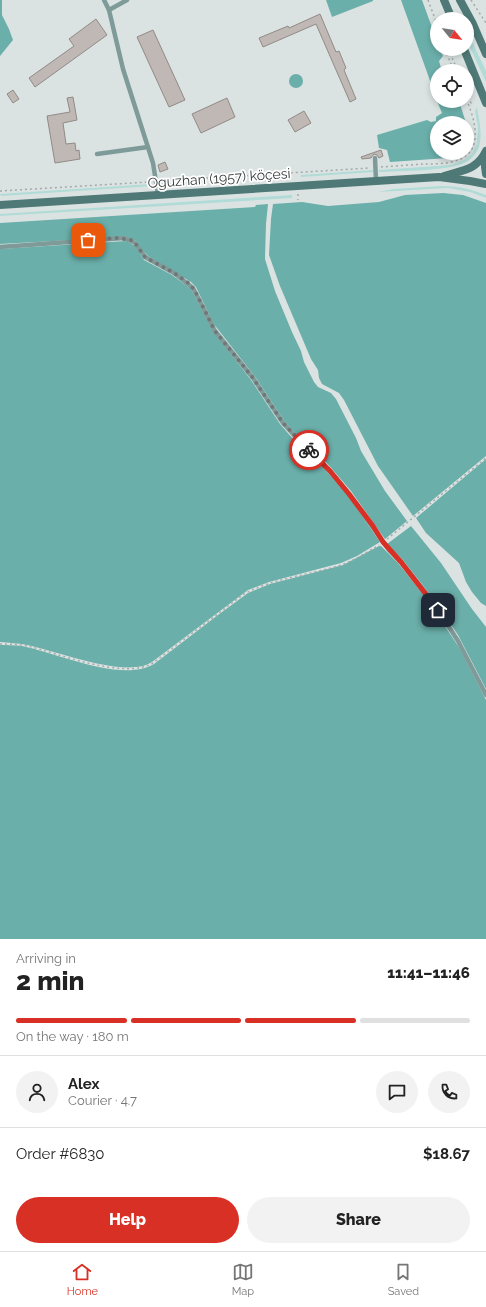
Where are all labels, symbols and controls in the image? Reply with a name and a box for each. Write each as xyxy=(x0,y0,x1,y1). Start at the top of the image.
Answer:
north arrow xyxy=(430,12,474,56)
map controls xyxy=(430,12,474,160)
button: locate xyxy=(430,64,474,108)
button: layers xyxy=(430,116,474,160)
street label: Oguzhan (1957) köçesi xyxy=(147,165,291,191)
pin xyxy=(71,223,105,257)
icon: bag xyxy=(77,229,99,251)
courier xyxy=(289,430,329,470)
icon: bike xyxy=(298,439,320,461)
pin xyxy=(421,593,455,627)
icon: home xyxy=(427,599,449,621)
text: Arriving in xyxy=(16,951,76,966)
text: 11:41–11:46 xyxy=(387,964,470,982)
text: 2 min xyxy=(16,966,84,996)
text: On the way · 180 m xyxy=(16,1029,129,1044)
button: person xyxy=(16,1071,58,1113)
button: chat xyxy=(376,1071,418,1113)
button: phone xyxy=(428,1071,470,1113)
text: Alex xyxy=(68,1075,99,1093)
text: Courier · 4.7 xyxy=(68,1093,137,1108)
text: Order #6830 xyxy=(16,1145,104,1163)
text: $18.67 xyxy=(423,1145,470,1163)
button: Help xyxy=(16,1197,239,1243)
button: Share xyxy=(247,1197,470,1243)
tab: Home xyxy=(67,1261,98,1298)
tab: Map xyxy=(232,1261,254,1298)
tab: Saved xyxy=(388,1261,419,1298)

